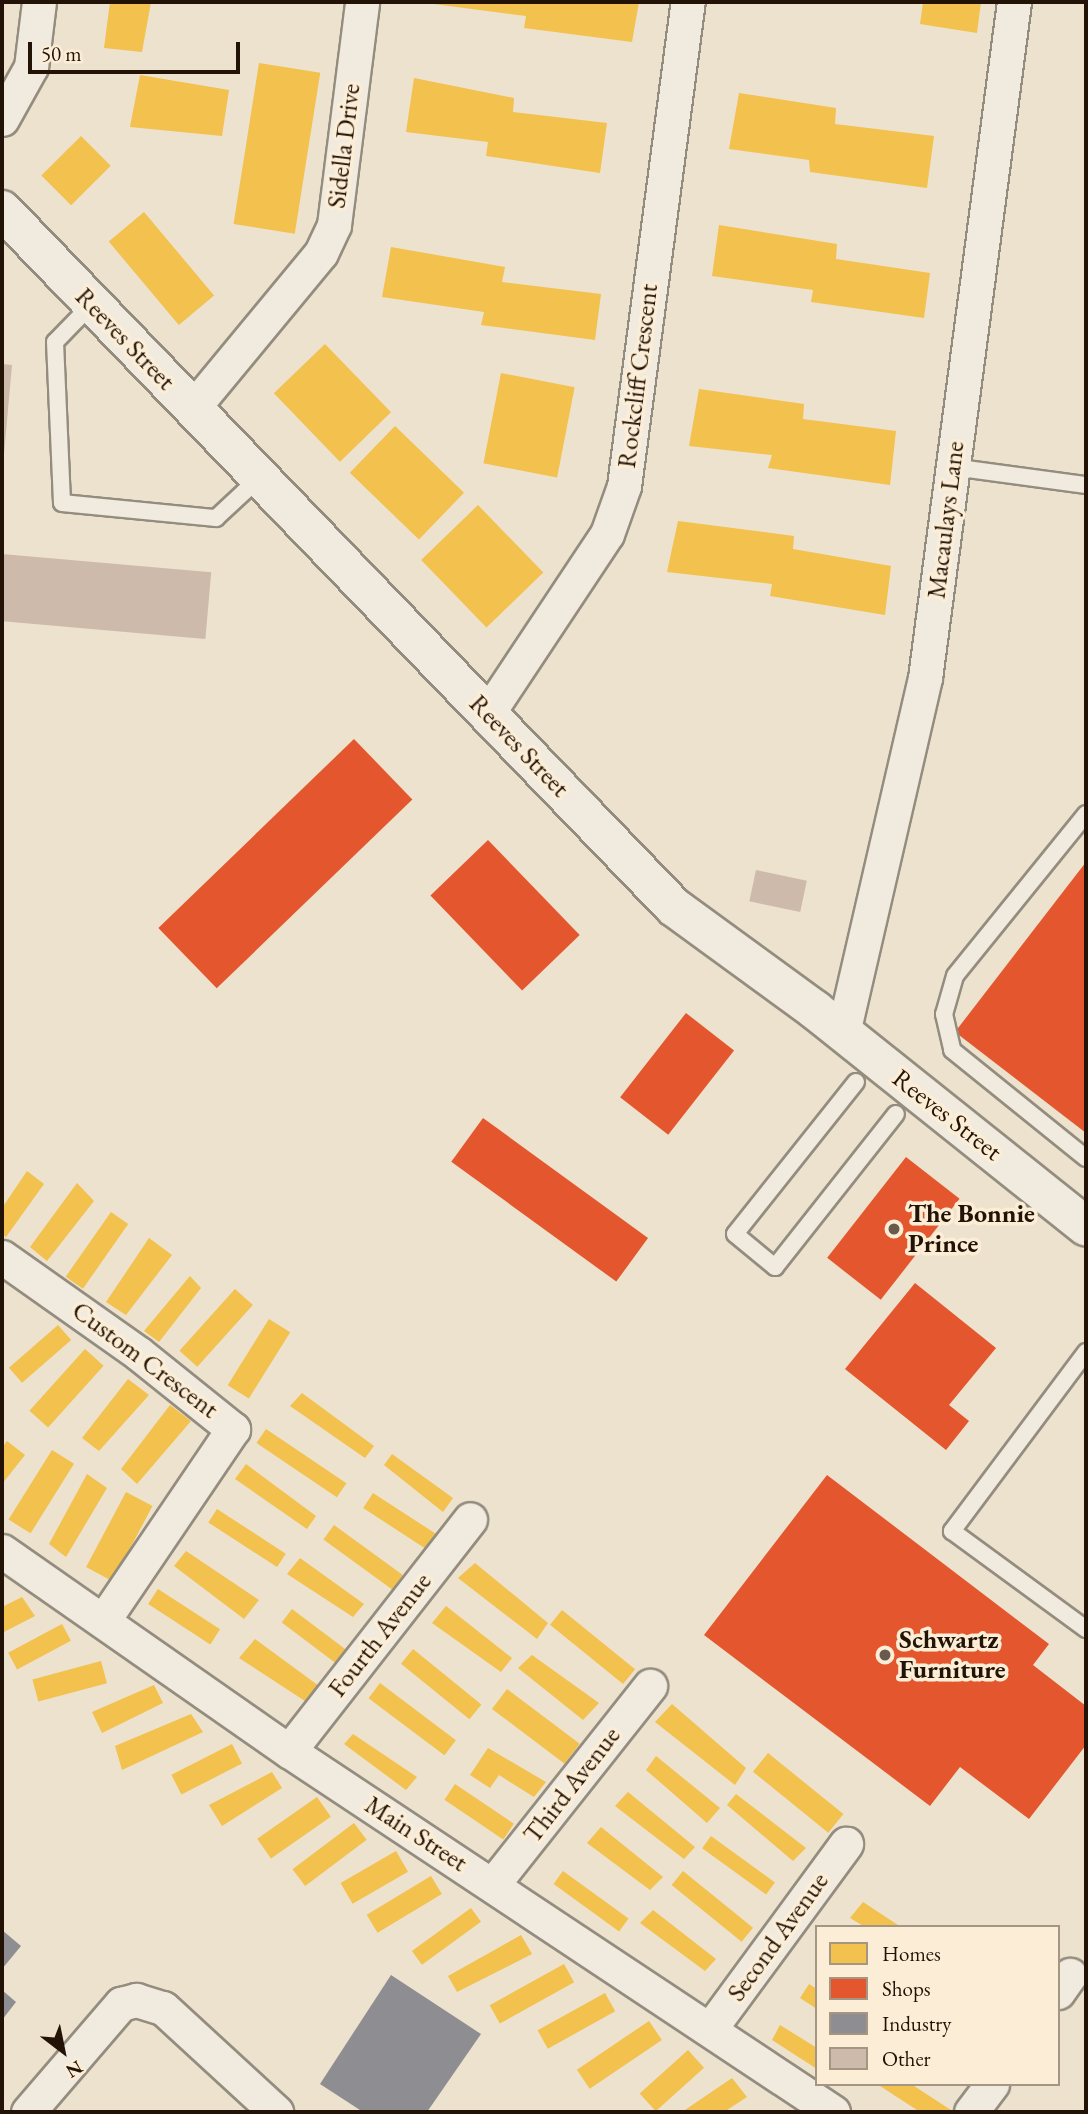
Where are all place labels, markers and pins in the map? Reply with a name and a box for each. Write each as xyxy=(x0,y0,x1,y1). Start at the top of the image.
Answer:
place label: The Bonnie Prince xyxy=(908,1198,1035,1260)
marker: The Bonnie Prince xyxy=(886,1221,902,1237)
place label: Schwartz Furniture xyxy=(899,1624,1006,1686)
marker: Schwartz Furniture xyxy=(877,1647,893,1663)

